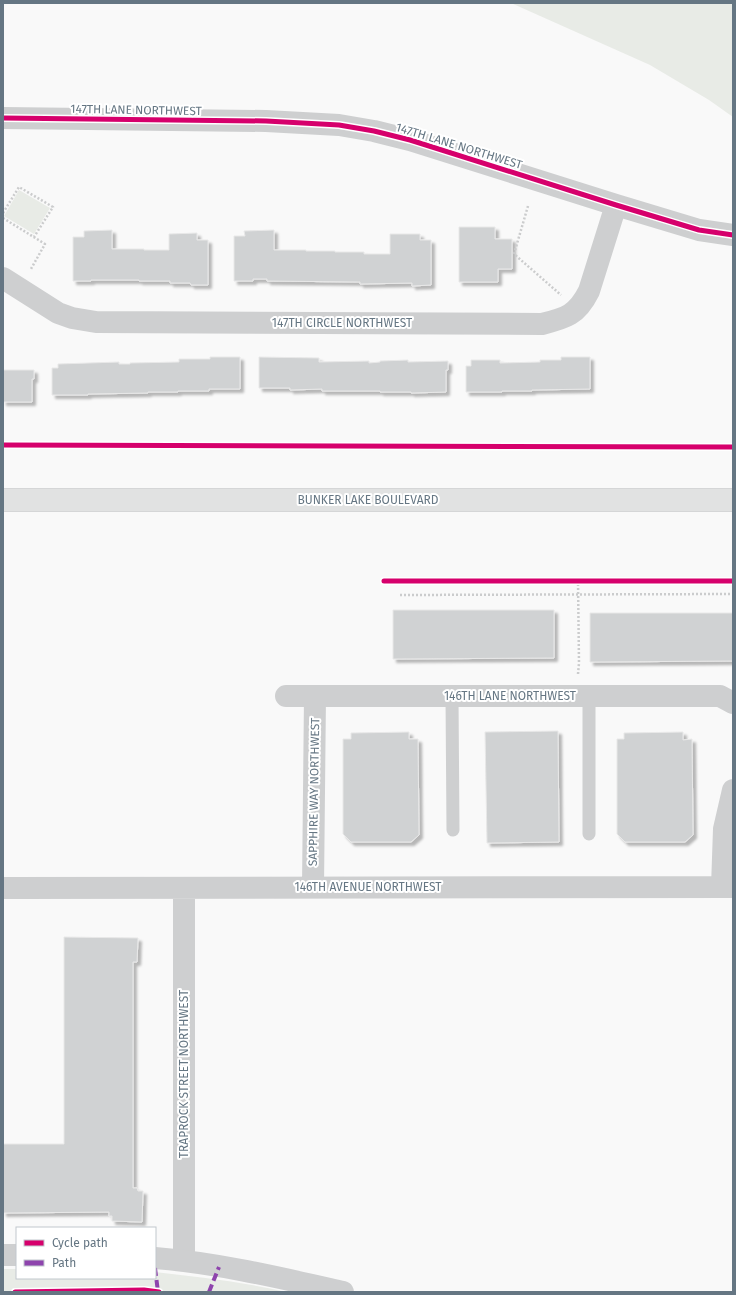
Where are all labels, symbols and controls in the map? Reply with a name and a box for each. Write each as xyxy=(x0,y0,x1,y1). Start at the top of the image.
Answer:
street label: 147TH LANE NORTHWEST xyxy=(70,102,203,118)
street label: 147TH LANE NORTHWEST xyxy=(394,120,525,172)
street label: 147TH CIRCLE NORTHWEST xyxy=(272,316,413,330)
street label: BUNKER LAKE BOULEVARD xyxy=(297,493,439,507)
street label: 146TH LANE NORTHWEST xyxy=(444,689,577,703)
street label: SAPPHIRE WAY NORTHWEST xyxy=(306,717,322,866)
street label: 146TH AVENUE NORTHWEST xyxy=(294,880,442,894)
street label: TRAPROCK STREET NORTHWEST xyxy=(177,989,191,1158)
legend xyxy=(16,1227,156,1279)
text: Cycle path xyxy=(52,1236,108,1250)
text: Path xyxy=(52,1256,76,1270)

